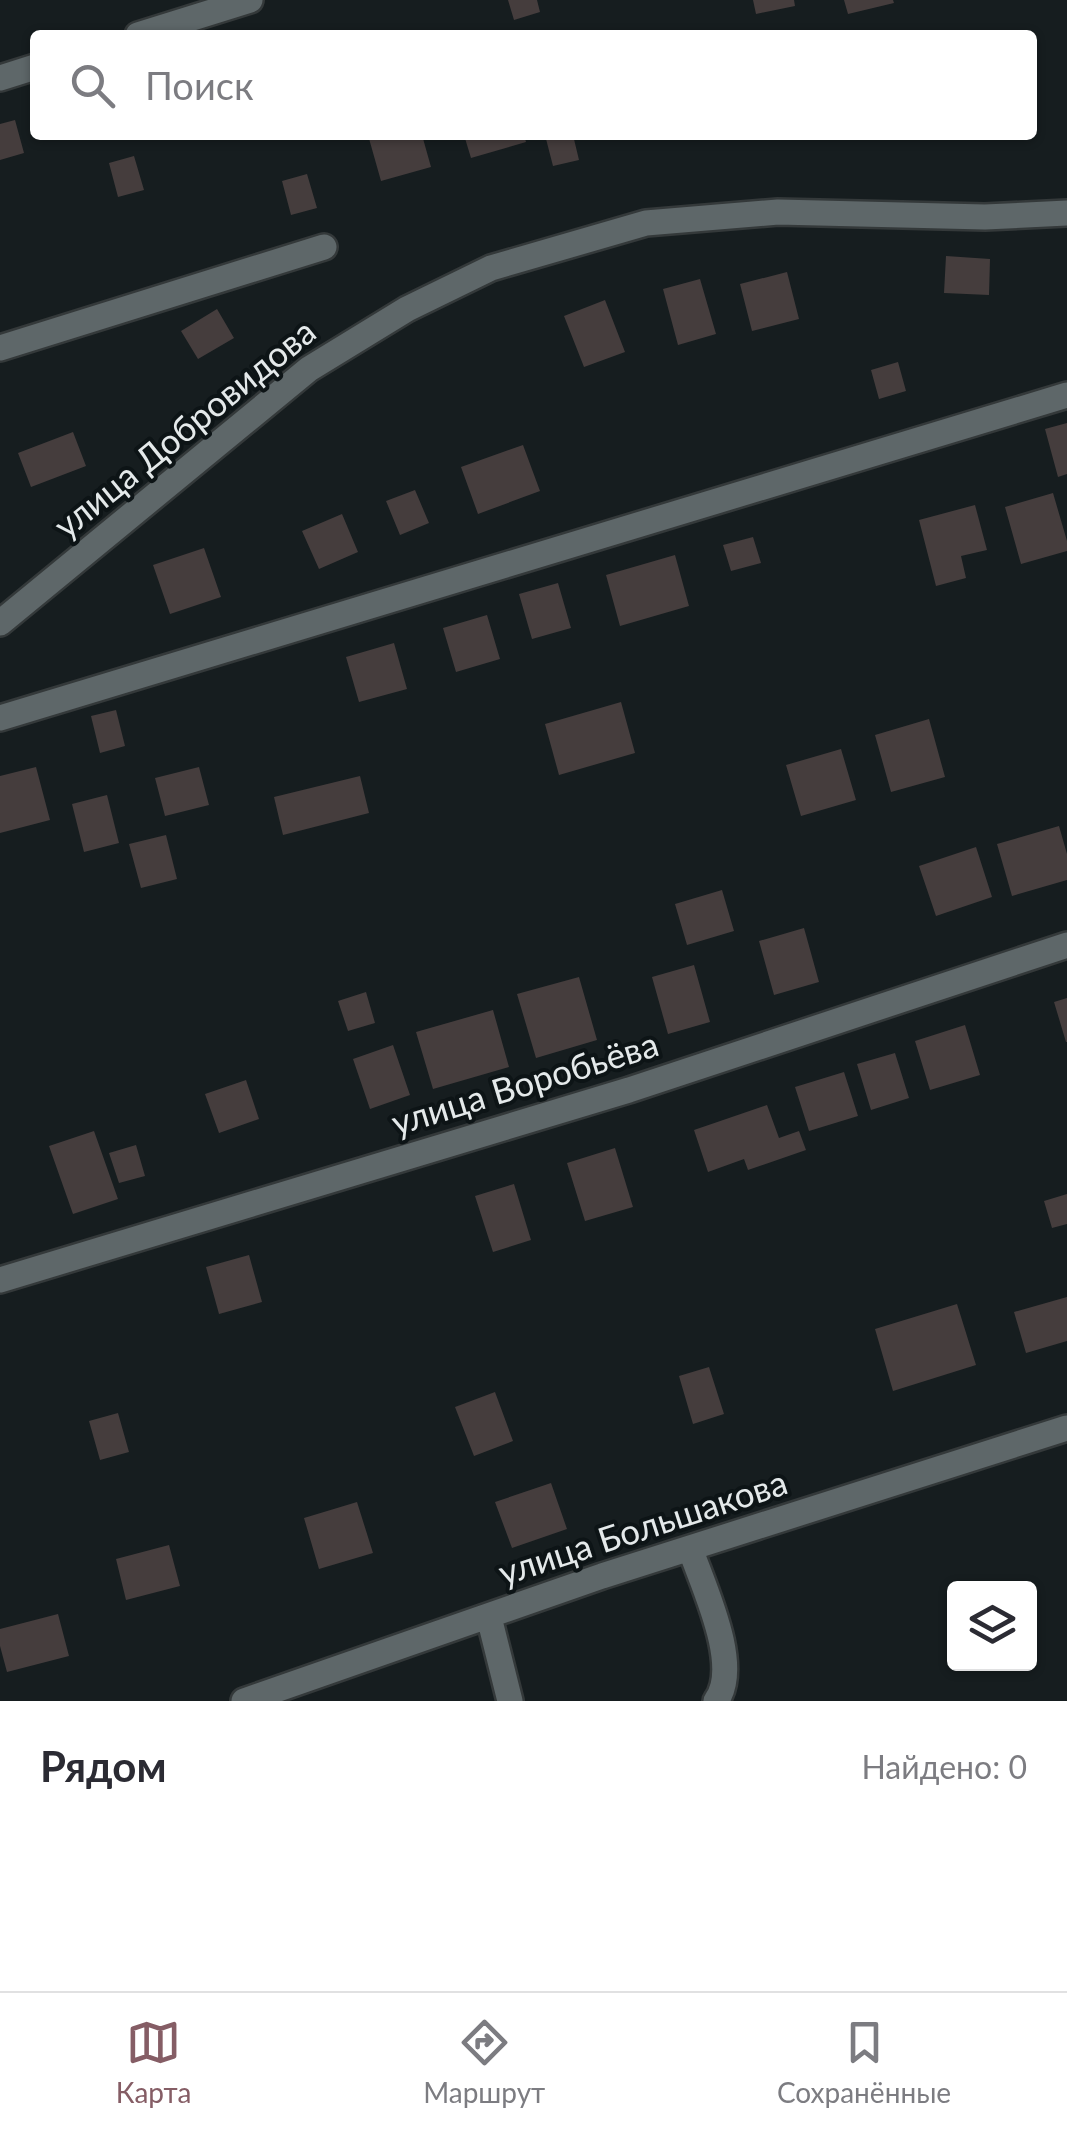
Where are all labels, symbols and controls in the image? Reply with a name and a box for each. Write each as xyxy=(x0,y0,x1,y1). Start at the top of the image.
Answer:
search box xyxy=(30,30,1037,140)
icon: search xyxy=(65,58,120,113)
text: Поиск xyxy=(145,62,254,108)
street label: улица Добровидова xyxy=(45,309,323,546)
street label: улица Воробьёва xyxy=(386,1022,663,1143)
street label: улица Большакова xyxy=(493,1460,792,1593)
map controls xyxy=(947,1581,1037,1671)
button: layers xyxy=(947,1581,1037,1671)
text: Рядом xyxy=(40,1741,167,1791)
text: Найдено: 0 xyxy=(861,1747,1027,1786)
tab: Карта xyxy=(116,2015,192,2109)
tab: Маршрут xyxy=(423,2015,545,2109)
tab: Сохранённые xyxy=(777,2015,951,2109)

